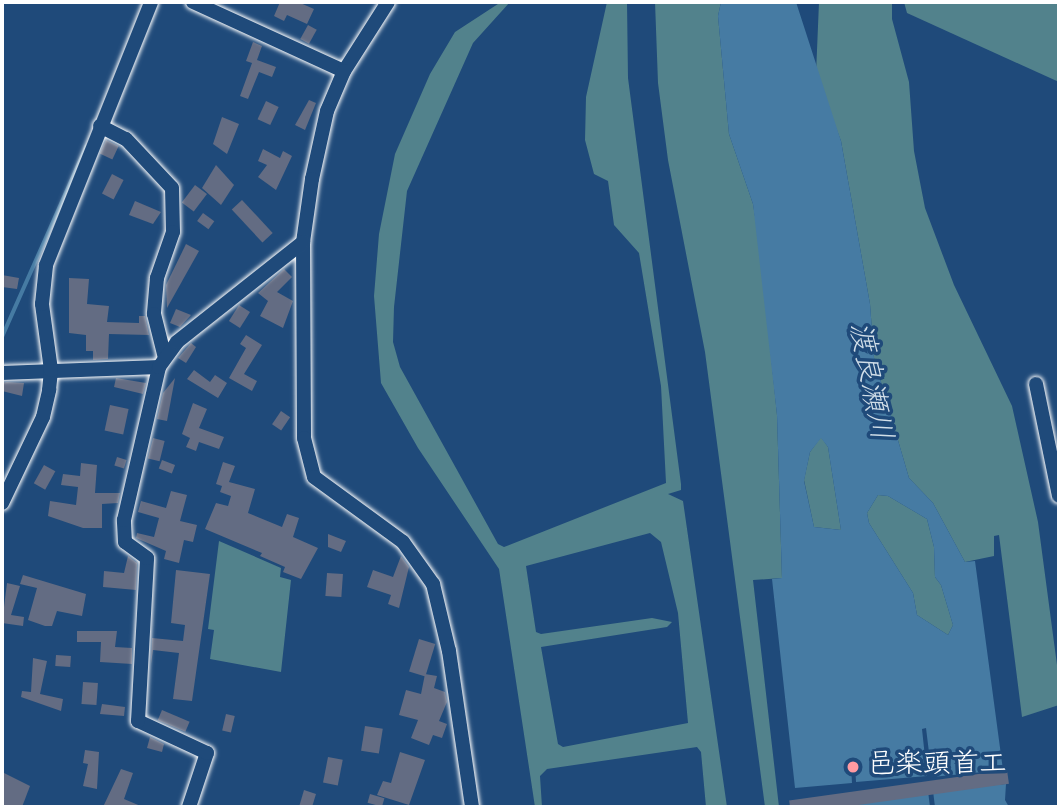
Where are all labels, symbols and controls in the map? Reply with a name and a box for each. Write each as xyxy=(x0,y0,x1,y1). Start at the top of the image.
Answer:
water label: 渡良瀬川 xyxy=(838,320,896,444)
place label: 邑楽頭首工 xyxy=(867,750,1007,784)
marker: 邑楽頭首工 xyxy=(845,759,861,775)

